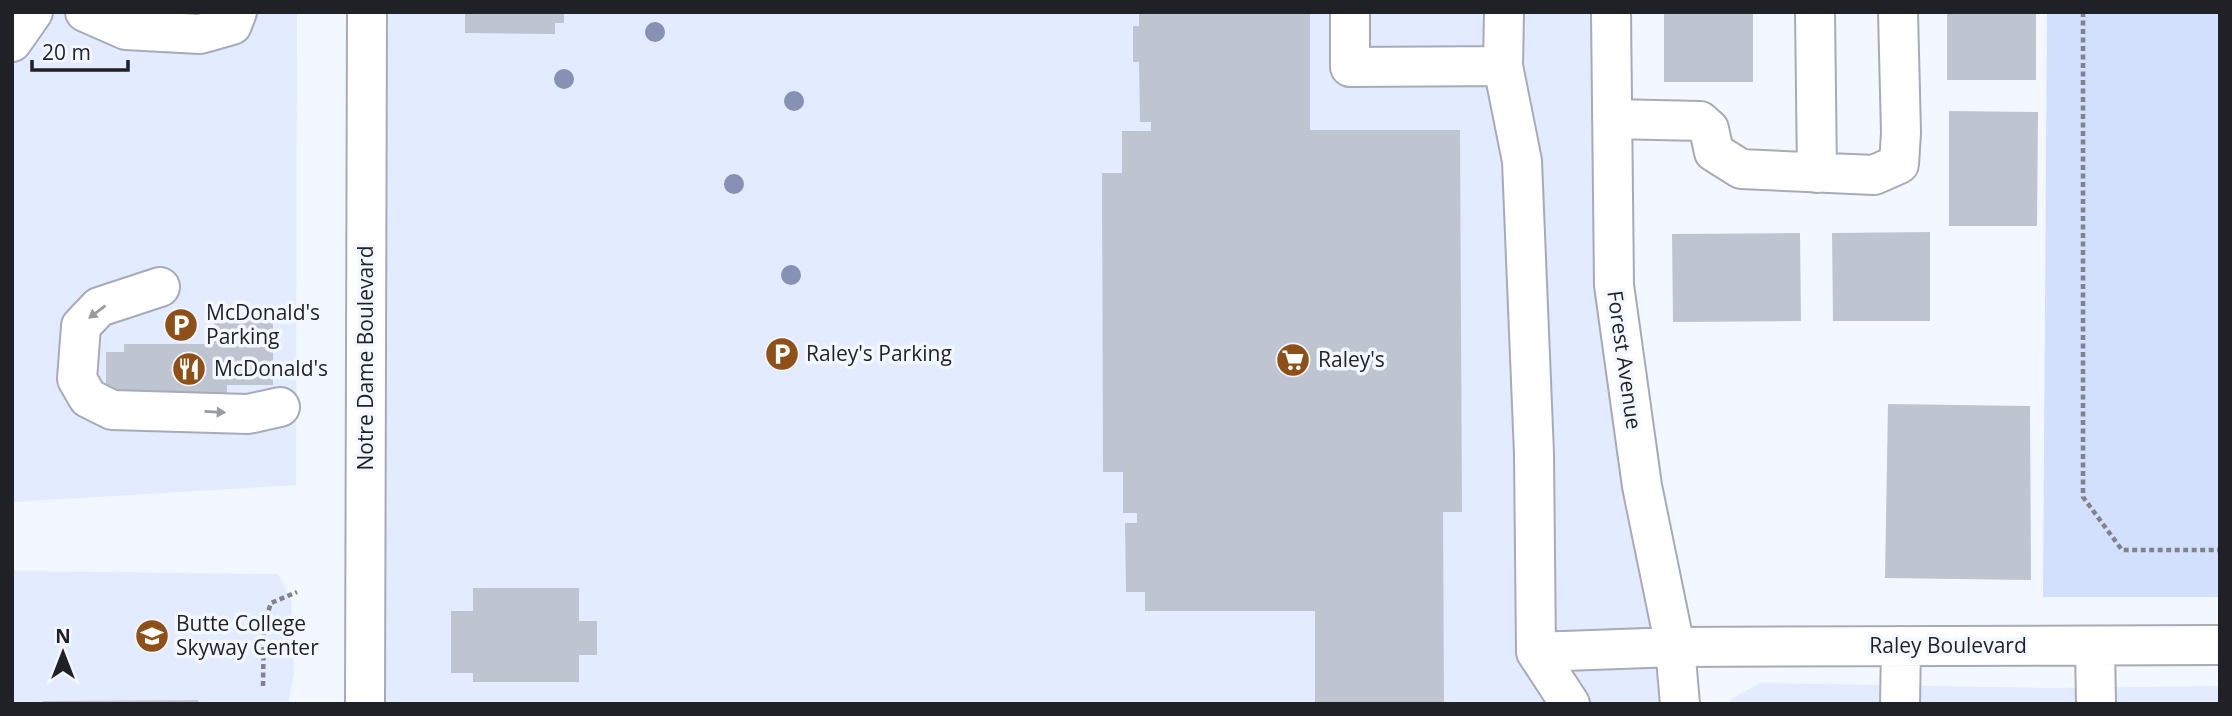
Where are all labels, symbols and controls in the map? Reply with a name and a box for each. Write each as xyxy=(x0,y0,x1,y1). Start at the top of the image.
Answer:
scale bar xyxy=(32,28,128,72)
text: 20 m xyxy=(42,38,91,66)
street label: Notre Dame Boulevard xyxy=(351,245,379,471)
street label: Forest Avenue xyxy=(1601,289,1649,431)
place label: McDonald's Parking xyxy=(206,298,320,350)
one-way arrow xyxy=(88,305,106,319)
parking icon: McDonald's Parking xyxy=(162,306,200,344)
parking icon: Raley's Parking xyxy=(763,335,801,373)
place label: Raley's Parking xyxy=(806,339,952,367)
supermarket icon: Raley's xyxy=(1274,341,1312,379)
place label: Raley's xyxy=(1318,345,1385,373)
restaurant icon: McDonald's xyxy=(170,350,208,388)
place label: McDonald's xyxy=(214,354,328,382)
one-way arrow xyxy=(205,407,227,418)
place label: Butte College Skyway Center xyxy=(176,609,319,661)
school or university icon: Butte College Skyway Center xyxy=(133,617,171,655)
north arrow xyxy=(28,618,98,688)
text: N xyxy=(55,623,71,649)
street label: Raley Boulevard xyxy=(1869,631,2027,659)

